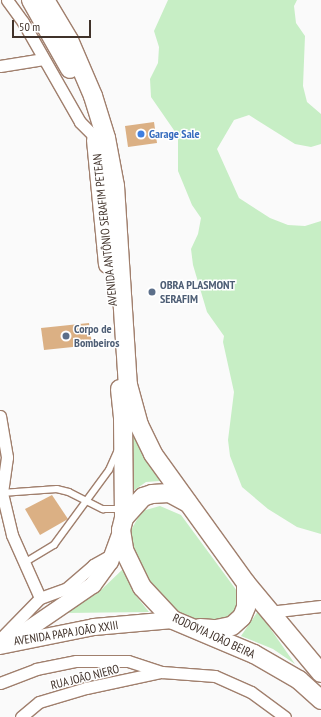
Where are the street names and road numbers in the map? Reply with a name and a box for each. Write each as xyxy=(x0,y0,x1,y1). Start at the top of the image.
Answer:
street label: AVENIDA ANTÔNIO SERAFIM PETEAN xyxy=(90,153,120,307)
street label: RODOVIA JOÃO BEIRA xyxy=(170,611,258,661)
street label: AVENIDA PAPA JOÃO XXIII xyxy=(12,618,120,648)
street label: RUA JOÃO NIERO xyxy=(49,661,121,693)

